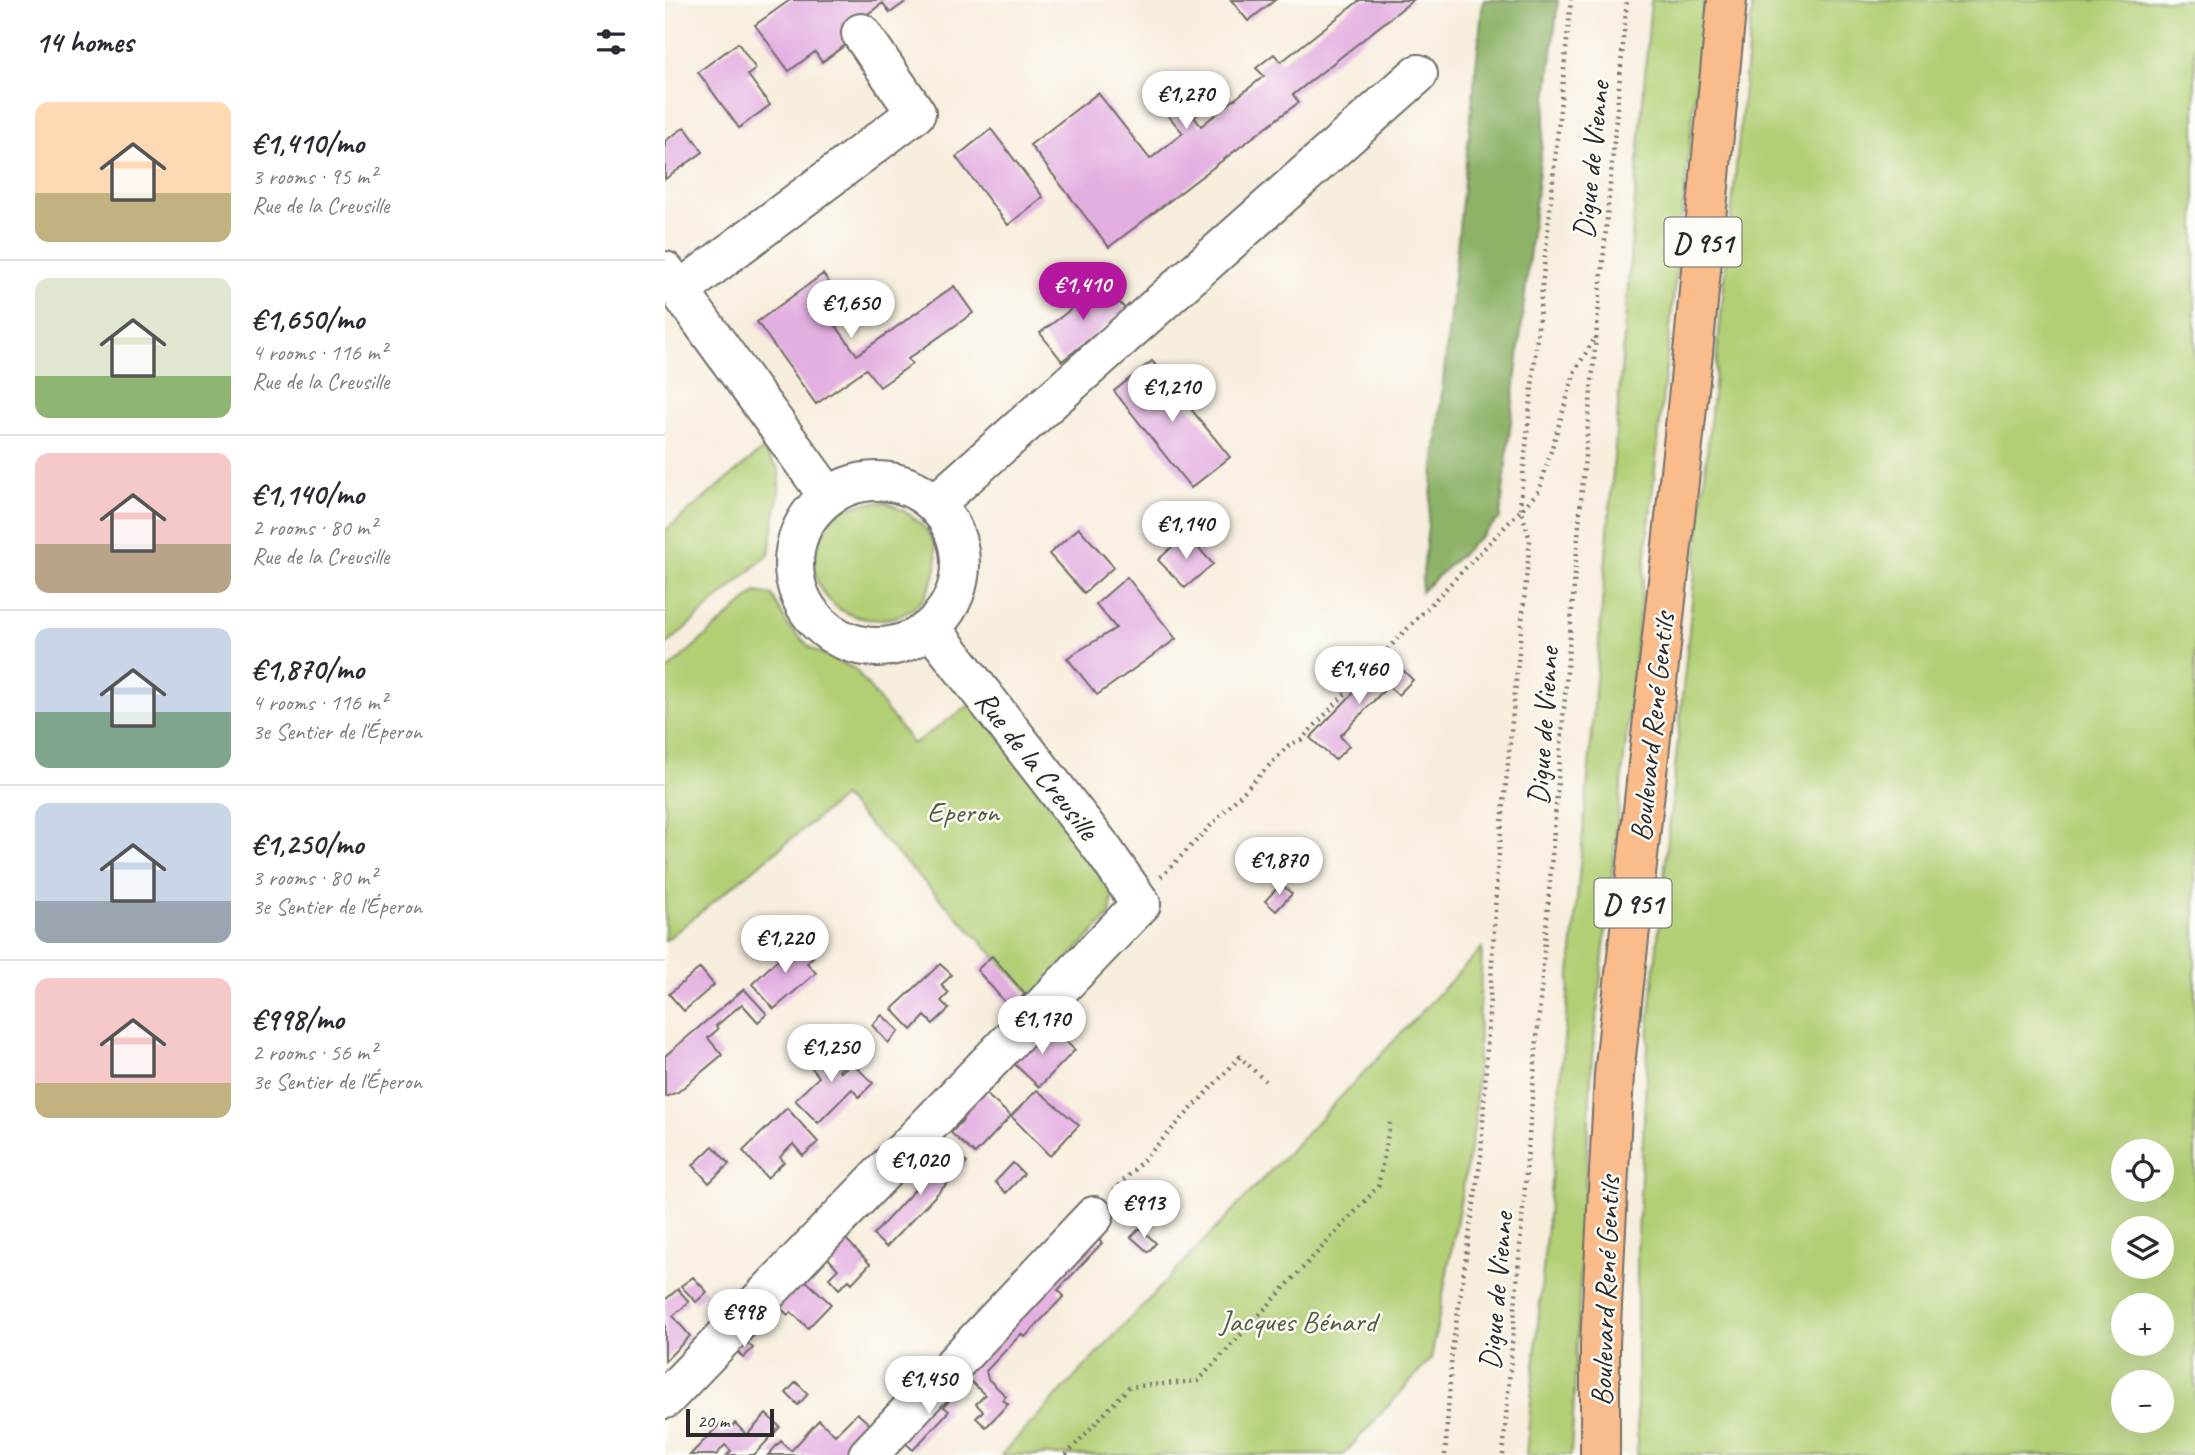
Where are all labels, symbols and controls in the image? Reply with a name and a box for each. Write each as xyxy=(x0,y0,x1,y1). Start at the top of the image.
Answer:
text: 14 homes xyxy=(35,23,133,61)
icon: filters xyxy=(592,23,630,61)
pin: €1,270 xyxy=(1129,72,1243,131)
street label: Digue de Vienne xyxy=(1564,77,1618,240)
text: €1,270 xyxy=(1158,79,1214,108)
text: €1,410/mo xyxy=(252,124,364,162)
icon: home xyxy=(91,130,175,214)
text: 3 rooms · 95 m² xyxy=(252,162,376,191)
text: Rue de la Creusille xyxy=(252,191,389,220)
road number: D 951 xyxy=(1665,218,1741,266)
pin: €1,410 xyxy=(1026,262,1140,322)
text: €1,410 xyxy=(1055,270,1111,299)
pin: €1,650 xyxy=(794,280,908,340)
text: €1,650 xyxy=(823,288,879,317)
text: €1,650/mo xyxy=(252,300,364,338)
icon: home xyxy=(91,306,175,390)
text: 4 rooms · 116 m² xyxy=(252,338,387,367)
pin: €1,210 xyxy=(1115,364,1229,424)
text: Rue de la Creusille xyxy=(252,367,389,396)
text: €1,210 xyxy=(1144,372,1200,401)
text: €1,140/mo xyxy=(252,475,364,513)
icon: home xyxy=(91,481,175,565)
pin: €1,140 xyxy=(1129,502,1243,561)
text: €1,140 xyxy=(1158,509,1214,538)
text: 2 rooms · 80 m² xyxy=(252,513,376,542)
text: Rue de la Creusille xyxy=(252,542,389,571)
street label: Boulevard René Gentils xyxy=(1621,608,1683,843)
street label: Digue de Vienne xyxy=(1519,644,1568,806)
pin: €1,460 xyxy=(1302,646,1416,706)
text: €1,870/mo xyxy=(252,650,364,688)
text: €1,460 xyxy=(1331,654,1387,683)
icon: home xyxy=(91,656,175,740)
street label: Rue de la Creusille xyxy=(967,683,1108,849)
text: 4 rooms · 116 m² xyxy=(252,688,387,717)
text: 3e Sentier de l'Éperon xyxy=(252,717,422,746)
park label: Eperon xyxy=(927,793,1000,831)
text: €1,250/mo xyxy=(252,825,363,863)
icon: home xyxy=(91,831,175,915)
pin: €1,870 xyxy=(1222,838,1336,897)
text: €1,870 xyxy=(1251,845,1307,874)
text: 3 rooms · 80 m² xyxy=(252,863,376,892)
road number: D 951 xyxy=(1595,878,1671,928)
text: 3e Sentier de l'Éperon xyxy=(252,892,422,921)
pin: €1,220 xyxy=(728,916,842,975)
text: €1,220 xyxy=(757,923,813,952)
pin: €1,170 xyxy=(985,996,1099,1056)
text: €998/mo xyxy=(252,1000,344,1038)
text: €1,170 xyxy=(1014,1004,1070,1033)
icon: home xyxy=(91,1006,175,1090)
pin: €1,250 xyxy=(774,1024,888,1084)
text: €1,250 xyxy=(803,1032,859,1061)
text: 2 rooms · 56 m² xyxy=(252,1038,376,1067)
text: 3e Sentier de l'Éperon xyxy=(252,1067,422,1096)
pin: €1,020 xyxy=(863,1138,977,1197)
map controls xyxy=(2111,1139,2174,1433)
button: locate xyxy=(2111,1139,2174,1202)
text: €1,020 xyxy=(892,1145,948,1174)
street label: Boulevard René Gentils xyxy=(1582,1173,1628,1406)
pin: €913 xyxy=(1103,1180,1185,1240)
text: €913 xyxy=(1123,1188,1165,1217)
street label: Digue de Vienne xyxy=(1470,1209,1522,1371)
button: layers xyxy=(2111,1216,2174,1279)
pin: €998 xyxy=(703,1290,785,1349)
button: + xyxy=(2111,1293,2174,1356)
text: €998 xyxy=(724,1297,764,1326)
park label: Jacques Bénard xyxy=(1218,1302,1381,1340)
pin: €1,450 xyxy=(872,1356,986,1416)
text: €1,450 xyxy=(901,1364,957,1393)
button: − xyxy=(2111,1370,2174,1433)
scale bar xyxy=(686,1406,773,1438)
text: 20 m xyxy=(697,1409,729,1433)

